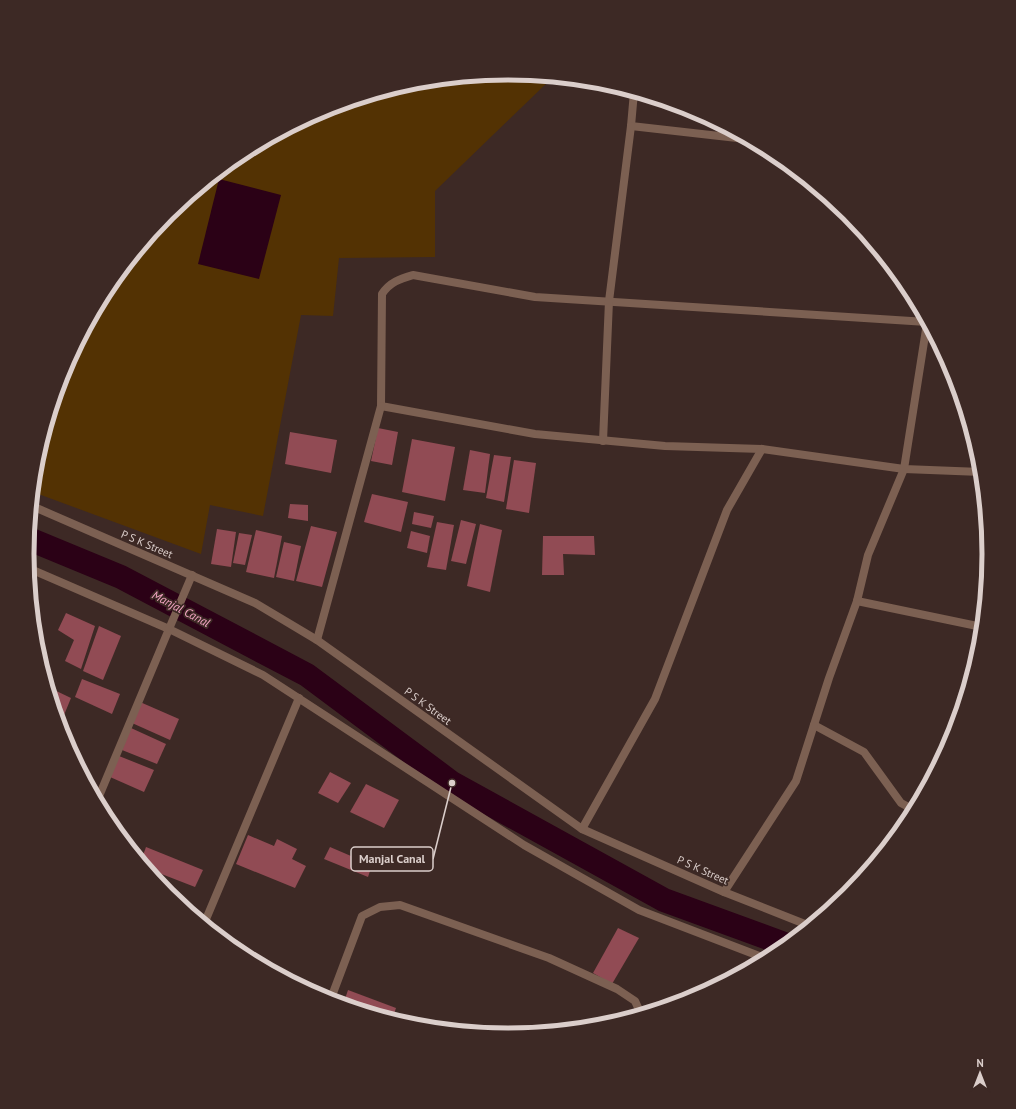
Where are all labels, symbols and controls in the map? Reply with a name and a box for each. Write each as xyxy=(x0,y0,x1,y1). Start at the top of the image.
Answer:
street label: P S K Street xyxy=(119,527,175,561)
water label: Manjal Canal xyxy=(150,587,214,630)
street label: P S K Street xyxy=(402,684,455,728)
callout: Manjal Canal xyxy=(351,847,433,871)
text: Manjal Canal xyxy=(359,851,426,866)
street label: P S K Street xyxy=(675,852,731,888)
north arrow xyxy=(960,1053,1000,1093)
text: N xyxy=(976,1056,984,1070)

